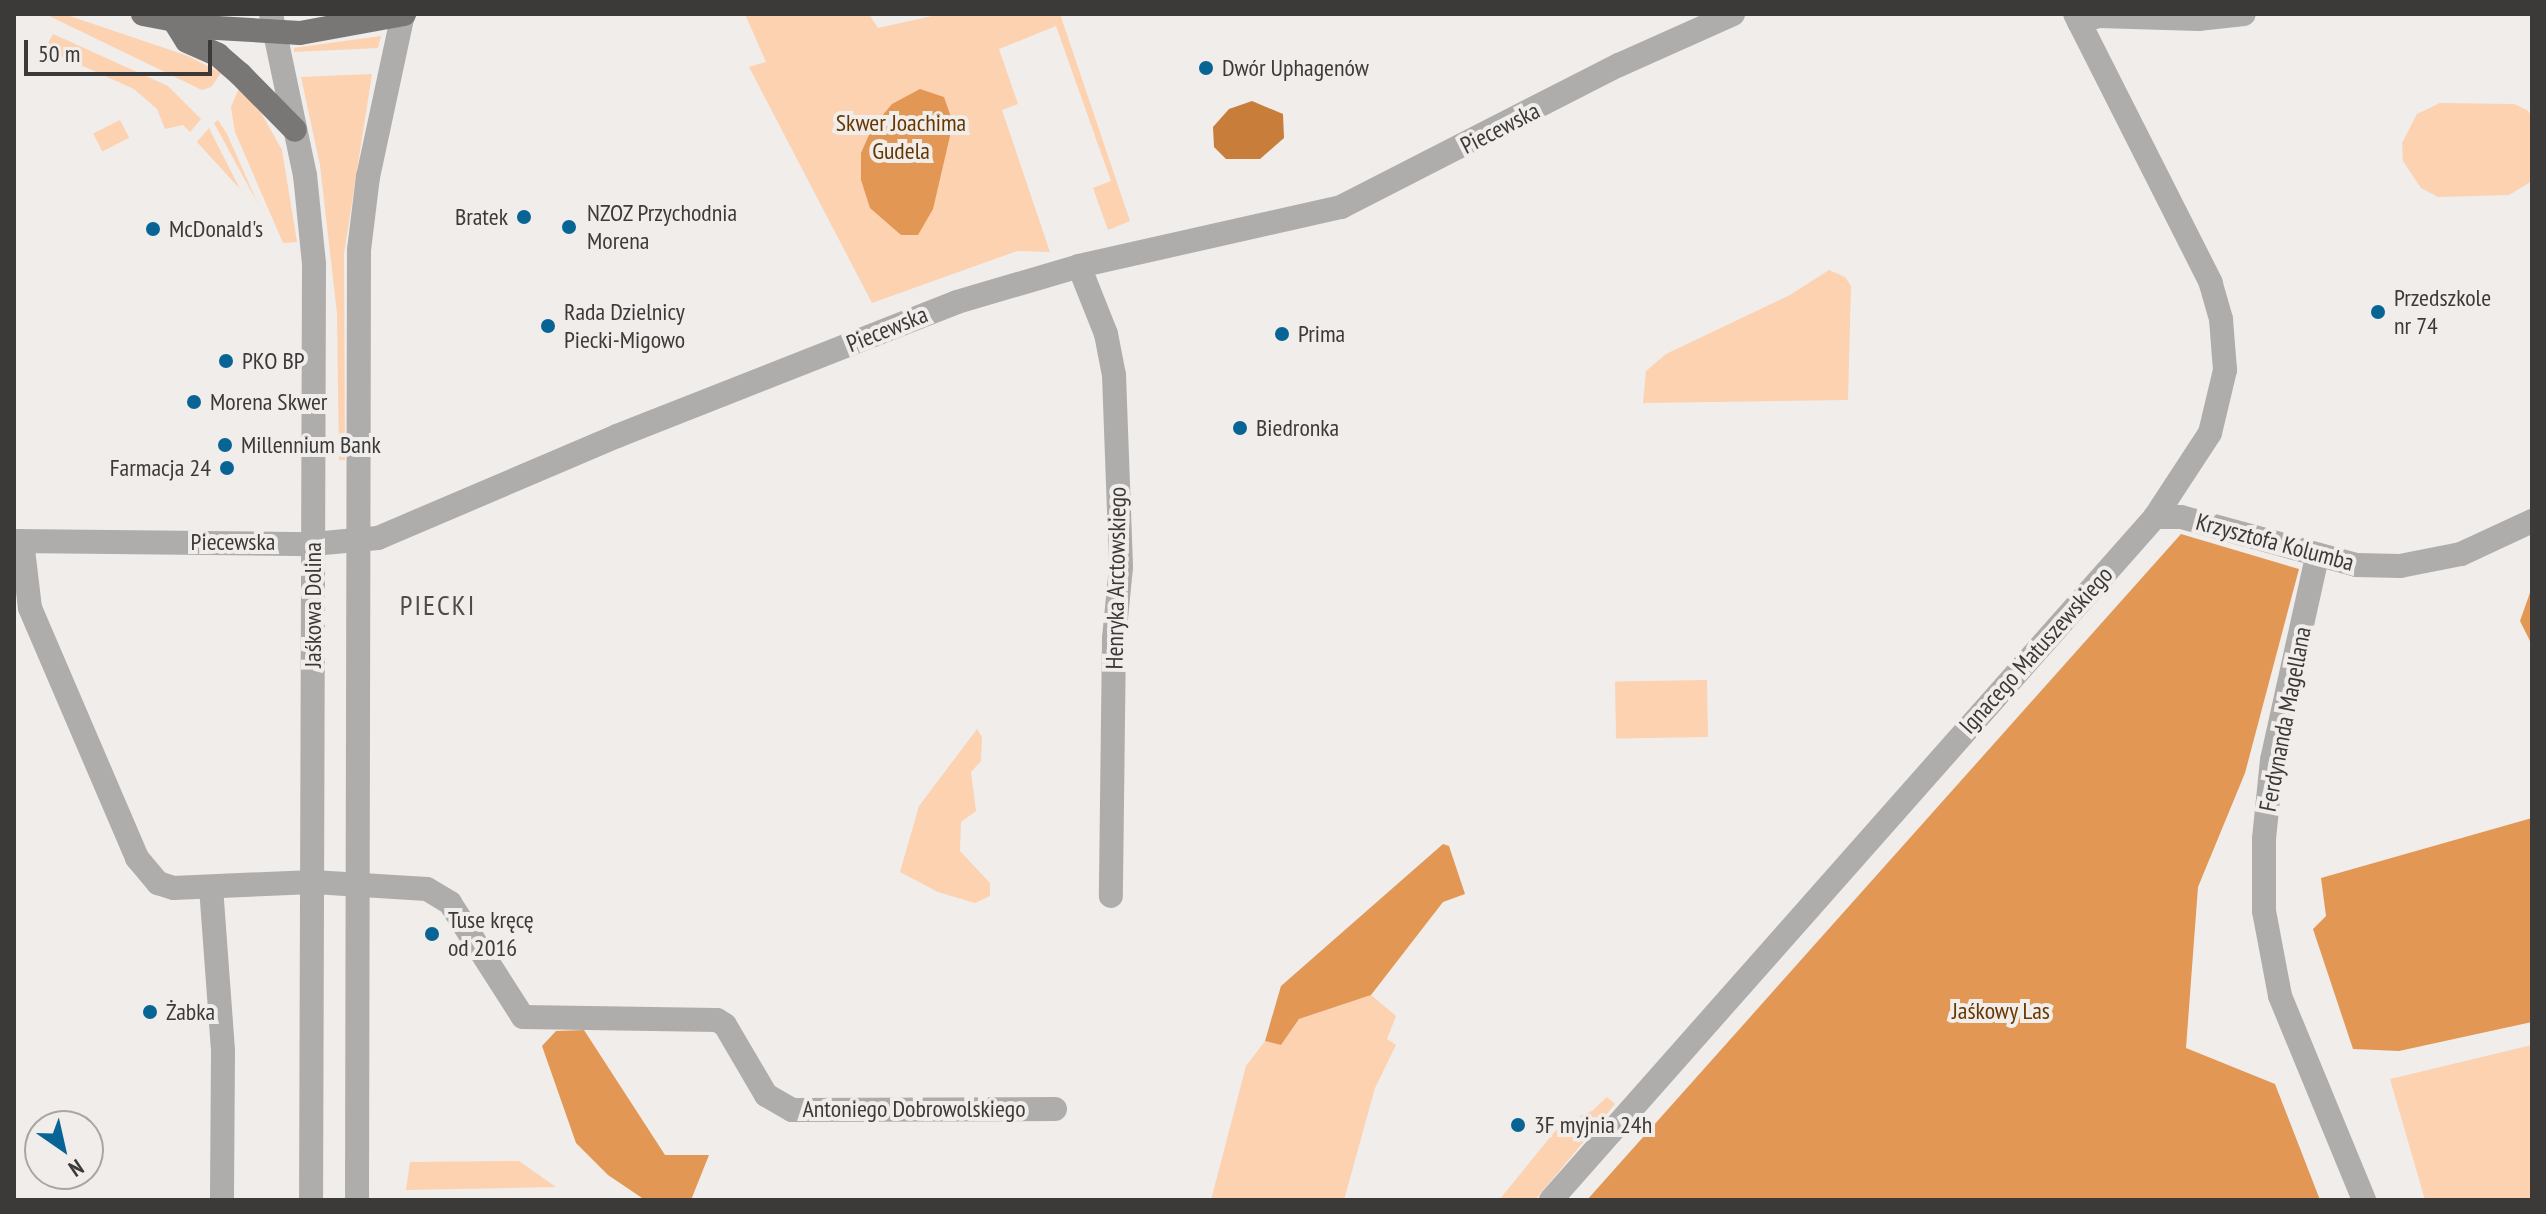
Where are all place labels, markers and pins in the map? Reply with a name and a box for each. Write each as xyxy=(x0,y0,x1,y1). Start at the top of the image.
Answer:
place label: Dwór Uphagenów xyxy=(1222,54,1369,82)
marker: Dwór Uphagenów xyxy=(1197,59,1215,77)
place label: NZOZ Przychodnia Morena xyxy=(587,199,738,255)
place label: Bratek xyxy=(455,203,508,231)
marker: Bratek xyxy=(515,208,533,226)
place label: McDonald's xyxy=(169,215,263,243)
marker: NZOZ Przychodnia Morena xyxy=(558,216,580,238)
marker: McDonald's xyxy=(144,220,162,238)
place label: Przedszkole nr 74 xyxy=(2394,284,2491,340)
place label: Rada Dzielnicy Piecki-Migowo xyxy=(564,298,685,354)
marker: Przedszkole nr 74 xyxy=(2369,303,2387,321)
marker: Rada Dzielnicy Piecki-Migowo xyxy=(539,317,557,335)
place label: Prima xyxy=(1298,320,1345,348)
marker: Prima xyxy=(1273,325,1291,343)
place label: PKO BP xyxy=(242,347,305,375)
marker: PKO BP xyxy=(217,352,235,370)
place label: Morena Skwer xyxy=(210,388,327,416)
marker: Morena Skwer xyxy=(185,393,203,411)
place label: Biedronka xyxy=(1256,414,1339,442)
marker: Biedronka xyxy=(1231,419,1249,437)
place label: Millennium Bank xyxy=(241,431,381,459)
marker: Millennium Bank xyxy=(216,436,234,454)
place label: Farmacja 24 xyxy=(110,454,211,482)
marker: Farmacja 24 xyxy=(218,459,236,477)
place label: Tuse kręcę od 2016 xyxy=(448,906,534,962)
marker: Tuse kręcę od 2016 xyxy=(423,925,441,943)
place label: Żabka xyxy=(166,998,215,1026)
marker: Żabka xyxy=(141,1003,159,1021)
place label: 3F myjnia 24h xyxy=(1534,1111,1652,1139)
marker: 3F myjnia 24h xyxy=(1509,1116,1527,1134)

